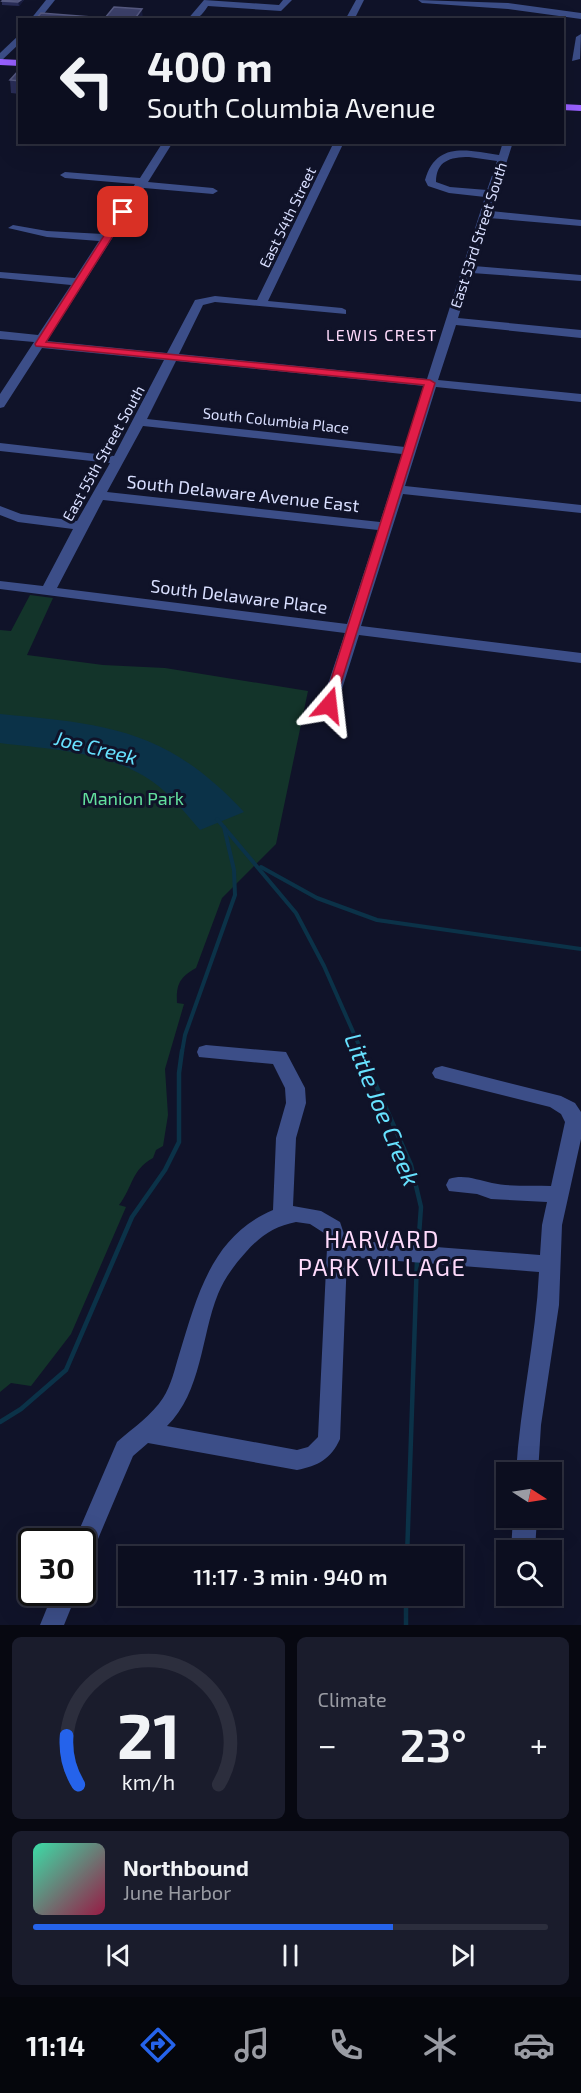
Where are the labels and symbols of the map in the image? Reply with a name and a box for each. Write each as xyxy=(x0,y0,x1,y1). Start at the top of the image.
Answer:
street label: East 53rd Street South xyxy=(446,160,510,310)
street label: East 54th Street xyxy=(255,163,319,270)
pin xyxy=(97,186,148,237)
district label: LEWIS CREST xyxy=(326,325,438,344)
street label: East 55th Street South xyxy=(58,382,148,524)
street label: South Columbia Place xyxy=(202,403,350,437)
street label: South Delaware Avenue East xyxy=(126,470,361,516)
street label: South Delaware Place xyxy=(149,574,329,618)
position arrow xyxy=(297,673,361,737)
water label: Joe Creek xyxy=(51,725,140,769)
park label: Manion Park xyxy=(82,787,184,809)
water label: Little Joe Creek xyxy=(339,1028,427,1190)
district label: HARVARD PARK VILLAGE xyxy=(298,1224,466,1281)
north arrow xyxy=(496,1462,562,1528)
speed limit sign: 30 xyxy=(18,1528,96,1606)

